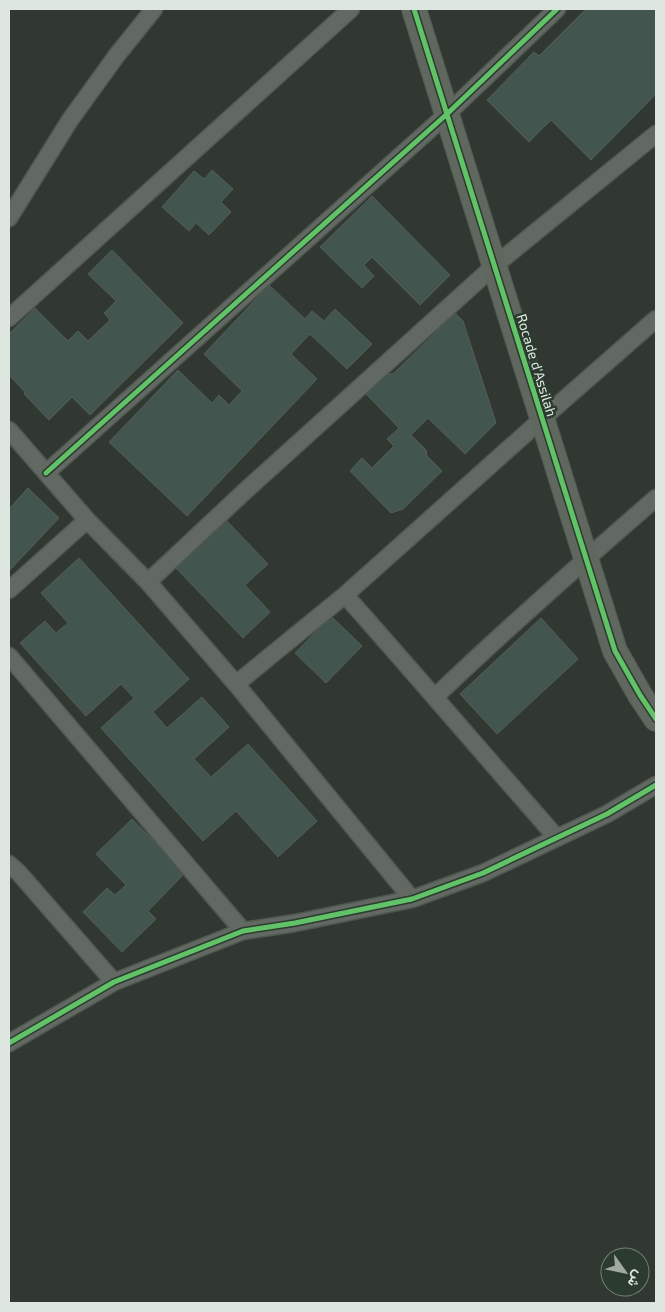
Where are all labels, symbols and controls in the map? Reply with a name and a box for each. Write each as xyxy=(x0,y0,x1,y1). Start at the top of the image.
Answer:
street label: Rocade d'Assilah xyxy=(513,312,561,418)
north arrow xyxy=(600,1247,650,1297)
text: ش xyxy=(624,1267,648,1291)

